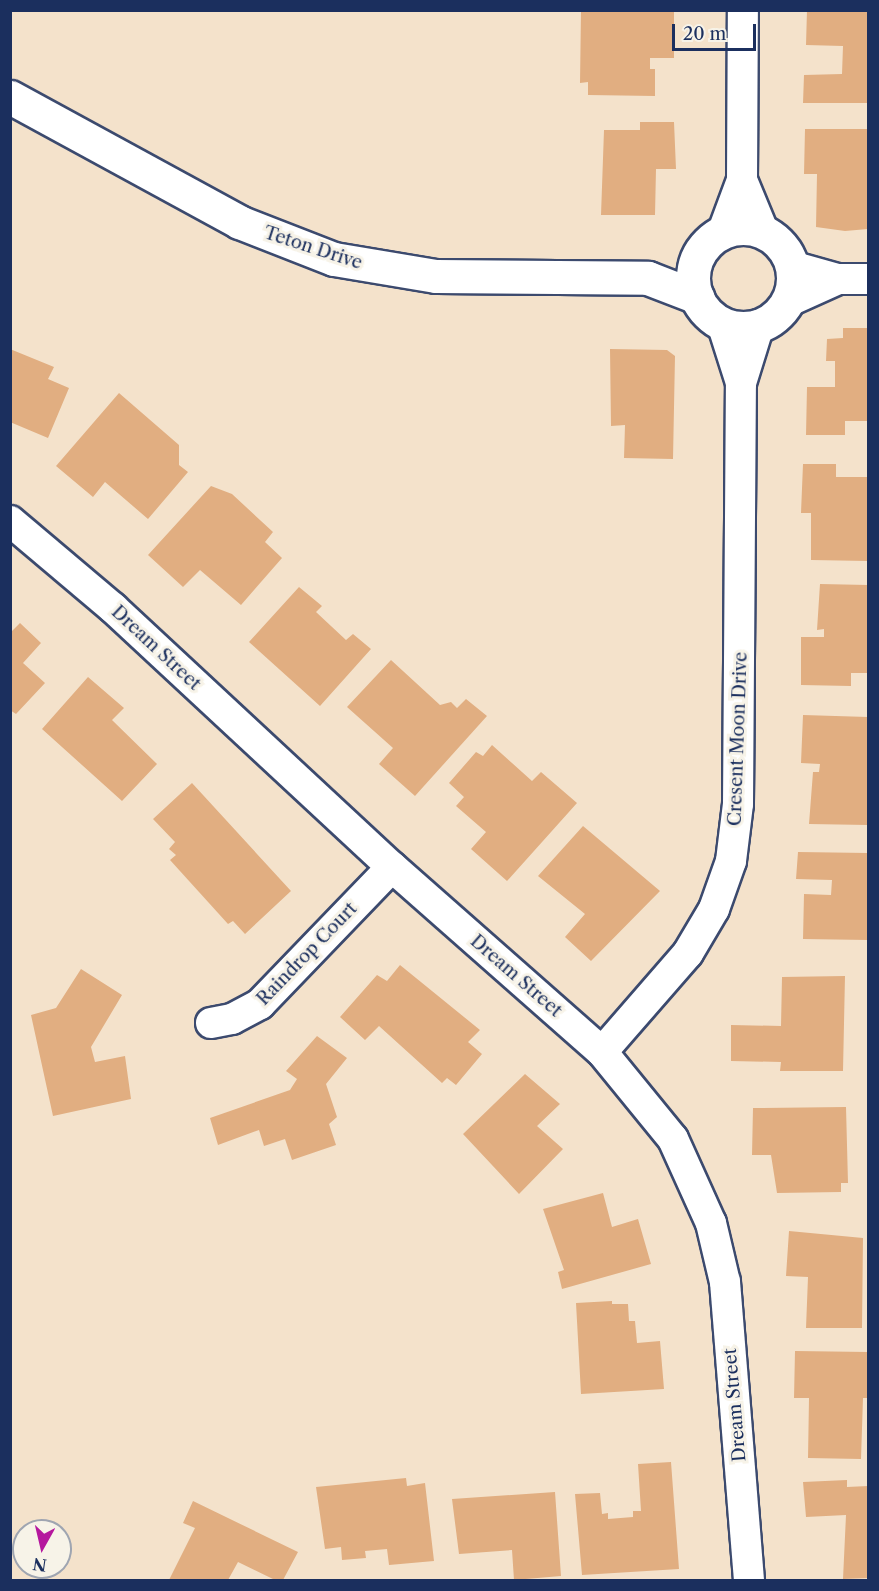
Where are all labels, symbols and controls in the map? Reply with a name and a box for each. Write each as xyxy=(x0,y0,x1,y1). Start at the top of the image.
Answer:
scale bar xyxy=(675,12,759,50)
text: 20 m xyxy=(683,23,726,45)
street label: Teton Drive xyxy=(261,222,365,274)
street label: Dream Street xyxy=(107,601,205,695)
street label: Cresent Moon Drive xyxy=(724,652,752,826)
street label: Raindrop Court xyxy=(252,898,362,1010)
street label: Dream Street xyxy=(466,930,566,1022)
street label: Dream Street xyxy=(719,1347,751,1463)
north arrow xyxy=(12,1519,72,1579)
text: N xyxy=(31,1554,48,1576)

